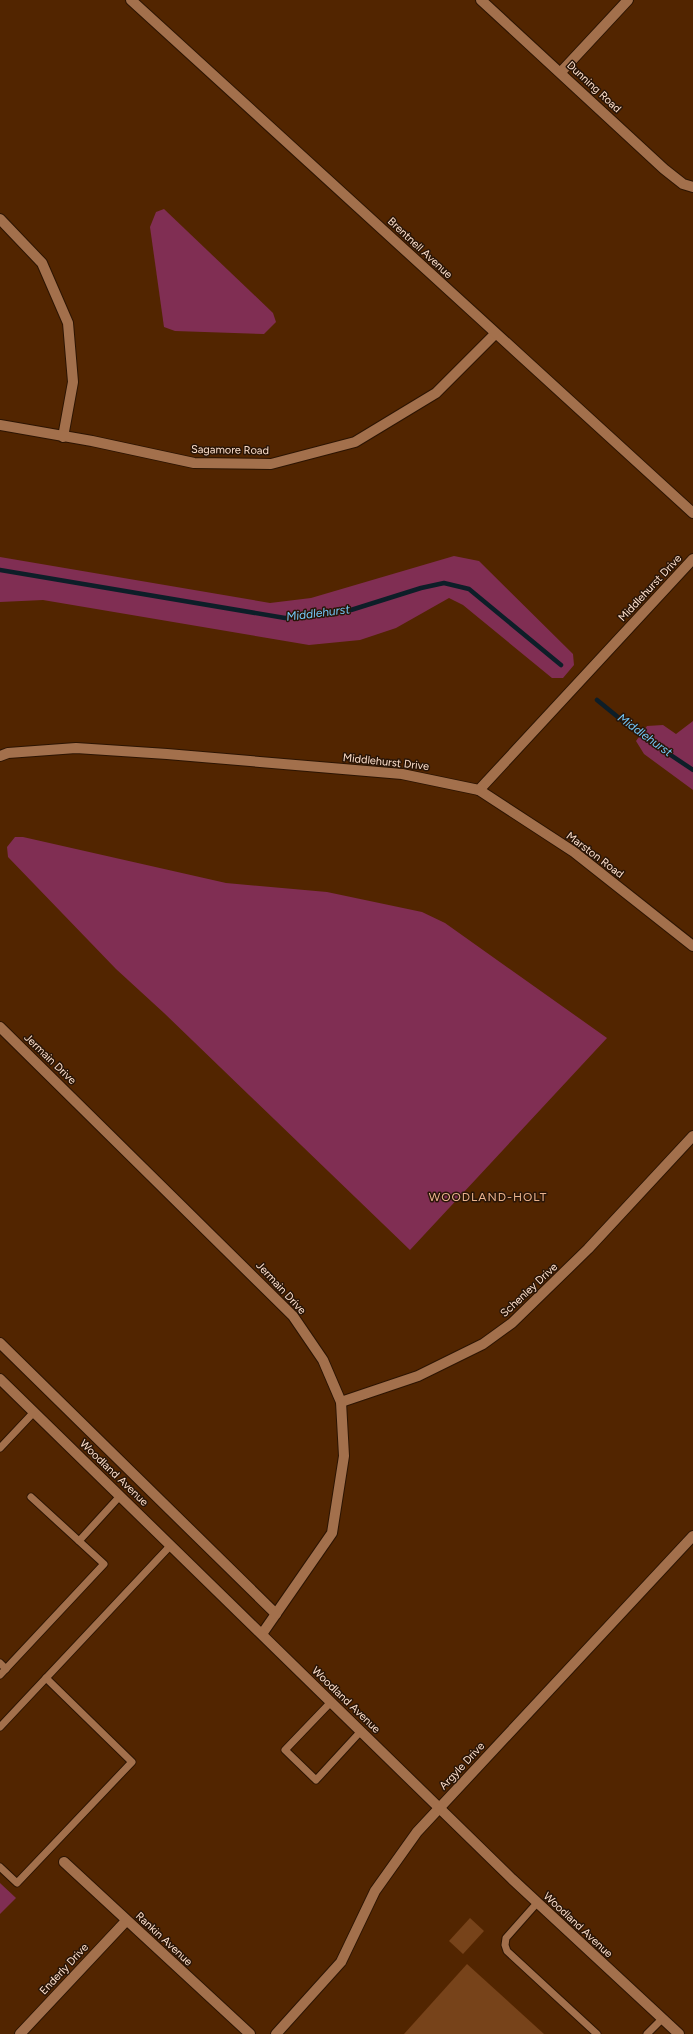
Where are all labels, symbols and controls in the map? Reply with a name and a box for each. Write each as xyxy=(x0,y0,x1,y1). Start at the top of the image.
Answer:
street label: Dunning Road xyxy=(564,59,624,115)
street label: Brentnell Avenue xyxy=(385,215,455,281)
street label: Sagamore Road xyxy=(191,443,269,457)
street label: Middlehurst Drive xyxy=(616,552,684,624)
water label: Middlehurst xyxy=(285,602,351,624)
water label: Middlehurst xyxy=(615,711,675,760)
street label: Middlehurst Drive xyxy=(342,751,430,773)
street label: Marston Road xyxy=(564,829,626,881)
street label: Jermain Drive xyxy=(21,1031,79,1087)
district label: WOODLAND-HOLT xyxy=(429,1190,547,1204)
street label: Jermain Drive xyxy=(253,1259,309,1317)
street label: Schenley Drive xyxy=(498,1260,560,1320)
street label: Woodland Avenue xyxy=(77,1437,151,1509)
street label: Woodland Avenue xyxy=(309,1664,383,1736)
street label: Argyle Drive xyxy=(437,1740,487,1792)
street label: Woodland Avenue xyxy=(541,1890,615,1960)
street label: Rankin Avenue xyxy=(133,1909,195,1969)
street label: Enderly Drive xyxy=(37,1941,91,1997)

